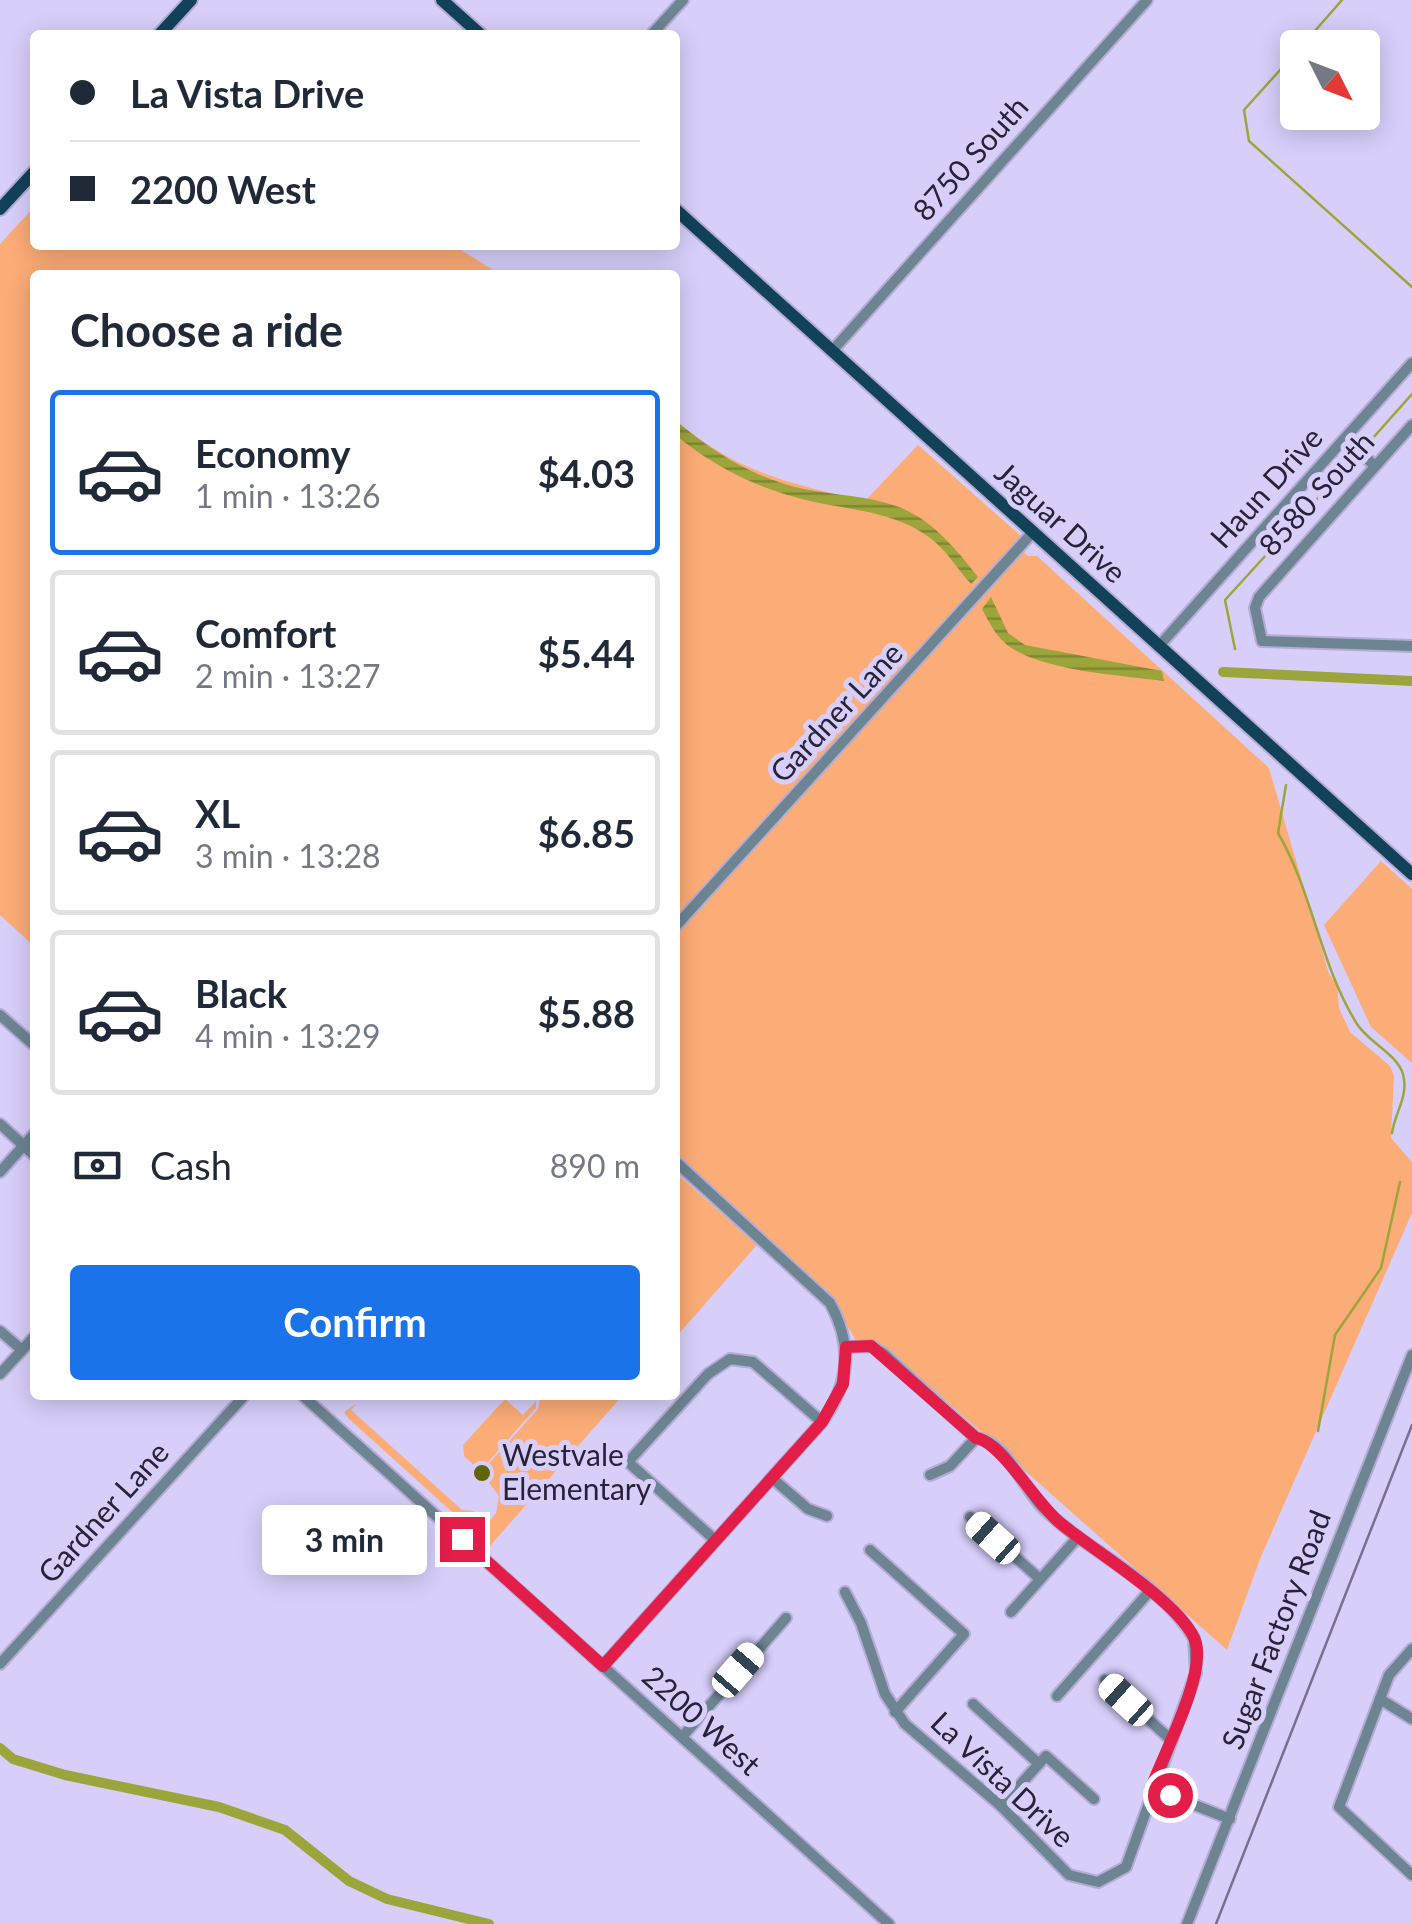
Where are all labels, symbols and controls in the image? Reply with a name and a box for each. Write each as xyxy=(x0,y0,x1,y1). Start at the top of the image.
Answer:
north arrow xyxy=(1280,30,1380,130)
map controls xyxy=(1280,30,1380,130)
text: La Vista Drive xyxy=(130,70,364,116)
street label: 8750 South xyxy=(904,88,1035,227)
text: 2200 West xyxy=(130,166,316,212)
text: Choose a ride xyxy=(70,303,343,357)
street label: Haun Drive xyxy=(1202,419,1329,554)
street label: 8580 South xyxy=(1250,423,1381,562)
icon: car xyxy=(75,428,165,518)
text: Economy xyxy=(195,430,350,476)
text: $4.03 xyxy=(538,450,635,496)
street label: Jaguar Drive xyxy=(988,453,1134,590)
text: 1 min · 13:26 xyxy=(195,476,381,515)
icon: car xyxy=(75,608,165,698)
text: Comfort xyxy=(195,610,336,656)
text: $5.44 xyxy=(538,630,635,676)
street label: Gardner Lane xyxy=(762,635,909,789)
text: 2 min · 13:27 xyxy=(195,656,381,695)
icon: car xyxy=(75,788,165,878)
text: XL xyxy=(195,790,240,836)
text: $6.85 xyxy=(538,810,635,856)
text: 3 min · 13:28 xyxy=(195,836,381,875)
icon: car xyxy=(75,968,165,1058)
text: Black xyxy=(195,970,287,1016)
text: $5.88 xyxy=(538,990,635,1036)
text: 4 min · 13:29 xyxy=(195,1016,381,1055)
icon: cash xyxy=(70,1138,125,1193)
text: Cash xyxy=(150,1142,232,1188)
text: 890 m xyxy=(550,1146,640,1185)
button: Confirm xyxy=(70,1265,640,1380)
street label: Gardner Lane xyxy=(30,1434,175,1590)
place label: Westvale Elementary xyxy=(502,1436,652,1506)
marker: Westvale Elementary xyxy=(471,1462,493,1484)
callout: 3 min xyxy=(262,1504,427,1574)
street label: Sugar Factory Road xyxy=(1213,1505,1337,1754)
car xyxy=(961,1507,1025,1569)
route end xyxy=(440,1517,485,1562)
text: 3 min xyxy=(305,1520,384,1559)
car xyxy=(707,1638,769,1702)
street label: 2200 West xyxy=(636,1657,769,1782)
car xyxy=(1094,1669,1158,1731)
street label: La Vista Drive xyxy=(924,1703,1082,1854)
route start xyxy=(1148,1773,1193,1818)

